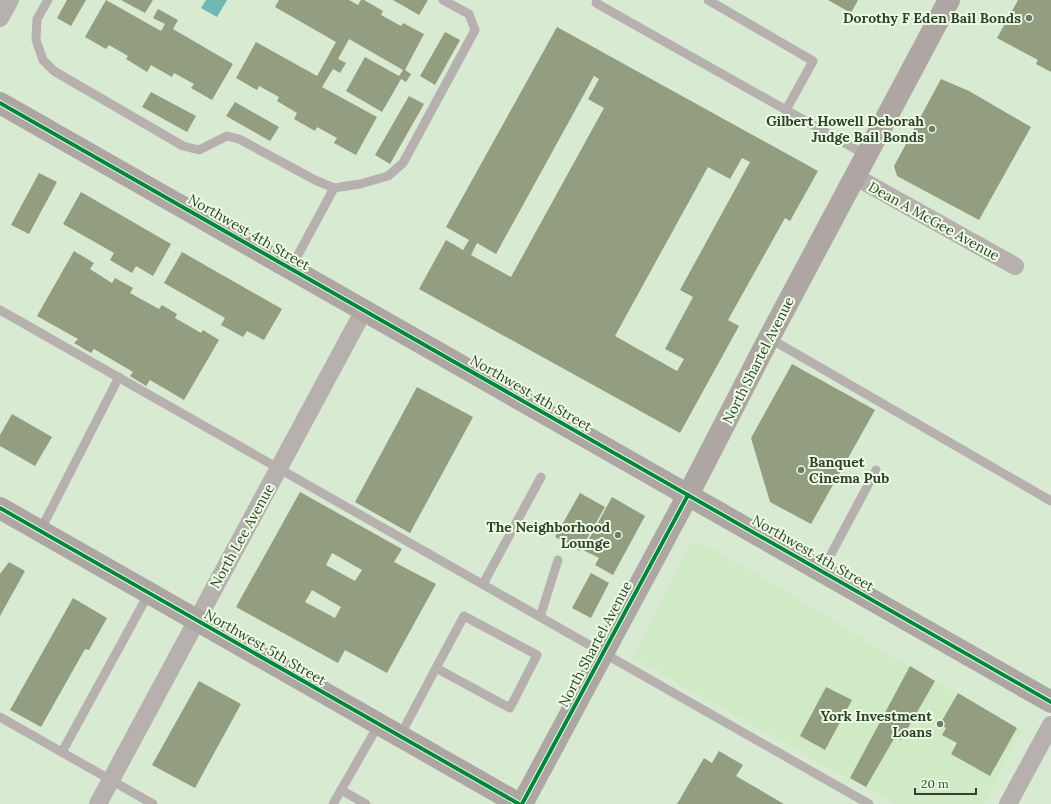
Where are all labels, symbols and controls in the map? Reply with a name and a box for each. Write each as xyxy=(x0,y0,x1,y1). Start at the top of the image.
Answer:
place label: Dorothy F Eden Bail Bonds xyxy=(843,9,1021,27)
marker: Dorothy F Eden Bail Bonds xyxy=(1024,13,1034,23)
place label: Gilbert Howell Deborah Judge Bail Bonds xyxy=(766,112,924,146)
marker: Gilbert Howell Deborah Judge Bail Bonds xyxy=(927,124,937,134)
street label: Dean A McGee Avenue xyxy=(865,178,1003,265)
street label: Northwest 4th Street xyxy=(185,190,314,274)
street label: North Shartel Avenue xyxy=(718,293,798,426)
street label: Northwest 4th Street xyxy=(467,351,596,435)
place label: Banquet Cinema Pub xyxy=(809,453,889,487)
marker: Banquet Cinema Pub xyxy=(796,465,806,475)
street label: North Lee Avenue xyxy=(206,480,278,591)
street label: Northwest 4th Street xyxy=(749,511,878,595)
place label: The Neighborhood Lounge xyxy=(487,518,610,552)
marker: The Neighborhood Lounge xyxy=(613,530,623,540)
street label: North Shartel Avenue xyxy=(554,578,636,710)
street label: Northwest 5th Street xyxy=(201,605,330,689)
place label: York Investment Loans xyxy=(821,707,932,741)
marker: York Investment Loans xyxy=(935,719,945,729)
scale bar xyxy=(915,770,976,796)
text: 20 m xyxy=(921,776,949,791)

